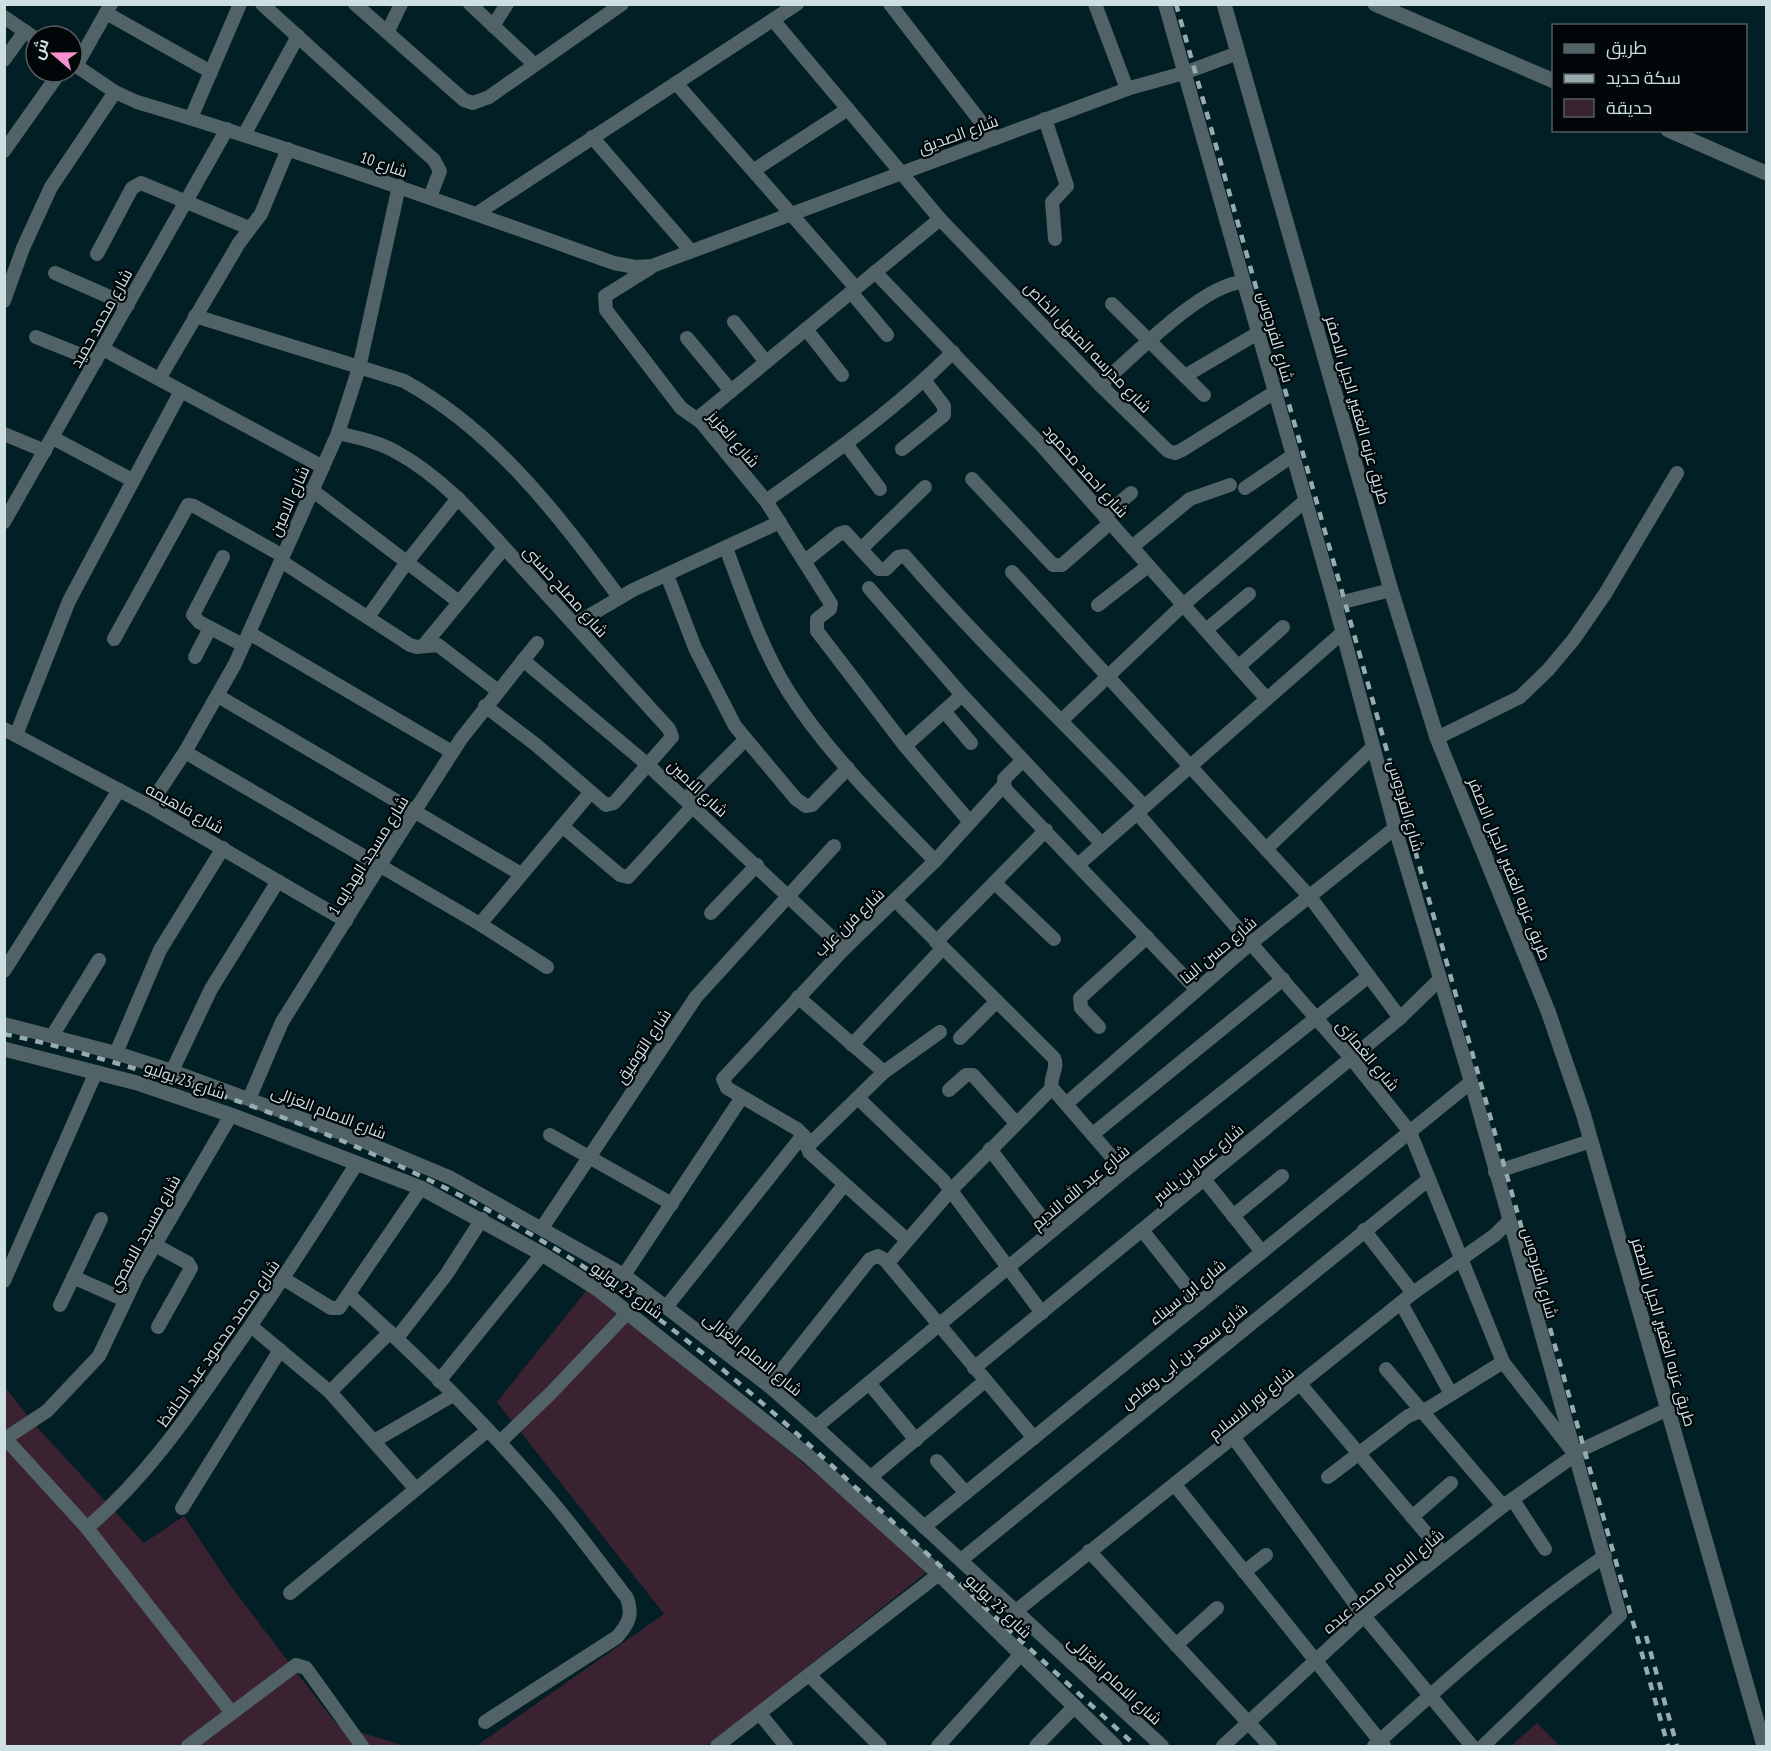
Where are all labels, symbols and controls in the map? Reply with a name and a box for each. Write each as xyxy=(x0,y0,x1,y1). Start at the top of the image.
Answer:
north arrow xyxy=(24,24,84,84)
legend xyxy=(1552,24,1747,132)
text: ش xyxy=(27,36,53,62)
text: طريق xyxy=(1606,36,1647,60)
text: سكة حديد xyxy=(1606,66,1681,89)
text: حديقة xyxy=(1606,96,1652,119)
street label: شارع الصديق xyxy=(915,110,1002,160)
street label: شارع 10 xyxy=(357,147,410,183)
street label: شارع محمد حميد xyxy=(66,265,138,372)
street label: شارع مدرسه المنهل الخاص xyxy=(1019,277,1156,418)
street label: شارع الفردوس xyxy=(1252,289,1299,385)
street label: طريق عزبه الغفير, الجبل الاصفر xyxy=(1320,312,1395,507)
street label: شارع العزيز xyxy=(702,406,764,473)
street label: شارع احمد محمود xyxy=(1038,420,1133,523)
street label: شارع الامين xyxy=(265,463,315,540)
street label: شارع مصلح حسنى xyxy=(518,541,613,643)
street label: شارع الامين xyxy=(662,755,732,822)
street label: شارع الفردوس xyxy=(1382,758,1429,854)
street label: طريق عزبه الغفير, الجبل الاصفر xyxy=(1463,774,1556,964)
street label: شارع فاهيمه xyxy=(141,778,228,839)
street label: شارع مسجد الهدايه 1 xyxy=(323,792,414,919)
street label: شارع فرن عزب xyxy=(810,884,890,962)
street label: شارع حسن البنا xyxy=(1176,912,1262,989)
street label: شارع التوفيق xyxy=(611,1005,677,1088)
street label: شارع الغمازى xyxy=(1331,1015,1404,1096)
street label: شارع 23 يوليو xyxy=(141,1057,228,1105)
street label: شارع الامام الغزالى xyxy=(268,1081,389,1145)
street label: شارع عمار بن ياسر xyxy=(1148,1119,1249,1209)
street label: شارع عبد الله النديم xyxy=(1027,1140,1134,1235)
street label: شارع مسجد الاقصي xyxy=(104,1171,187,1296)
street label: شارع الفردوس xyxy=(1516,1225,1563,1321)
street label: طريق عزبه الغفير, الجبل الاصفر xyxy=(1626,1234,1701,1429)
street label: شارع محمد محمود عبد الحافظ xyxy=(153,1255,285,1432)
street label: شارع ابن سيناء xyxy=(1144,1255,1231,1331)
street label: شارع 23 يوليو xyxy=(586,1257,667,1324)
street label: شارع سعد بن ابى وقاص xyxy=(1117,1299,1253,1415)
street label: شارع الامام الغزالى xyxy=(698,1308,807,1402)
street label: شارع نور الاسلام xyxy=(1204,1362,1299,1445)
street label: شارع الامام محمد عبده xyxy=(1318,1524,1449,1639)
street label: شارع 23 يوليو xyxy=(960,1570,1036,1644)
street label: شارع الامام الغزالى xyxy=(1062,1631,1166,1730)

